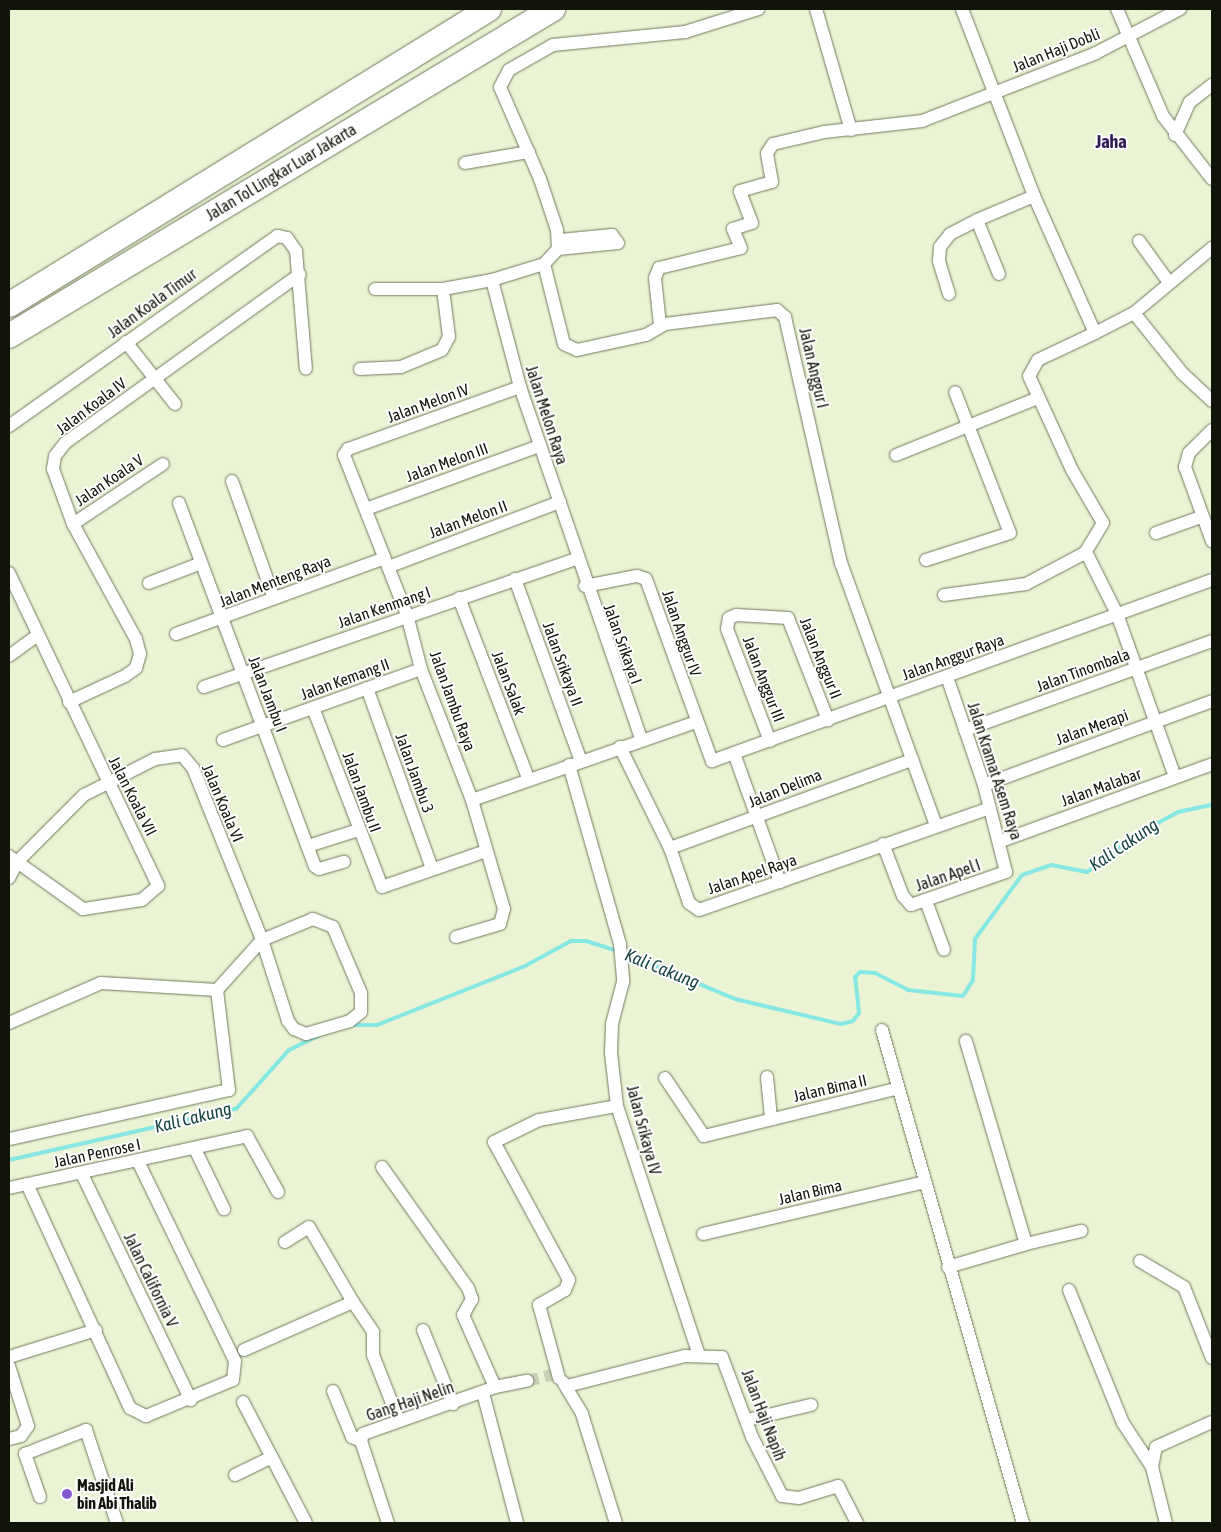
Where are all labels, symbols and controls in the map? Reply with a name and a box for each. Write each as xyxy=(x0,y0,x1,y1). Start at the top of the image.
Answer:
street label: Jalan Haji Dobli xyxy=(1010,24,1102,76)
street label: Jalan Tol Lingkar Luar Jakarta xyxy=(202,119,360,225)
district label: Jaha xyxy=(1095,131,1127,153)
street label: Jalan Koala Timur xyxy=(104,264,200,342)
street label: Jalan Anggur I xyxy=(795,326,833,410)
street label: Jalan Melon Raya xyxy=(522,363,572,467)
street label: Jalan Koala IV xyxy=(52,374,130,438)
street label: Jalan Melon IV xyxy=(384,379,472,427)
street label: Jalan Melon III xyxy=(403,438,491,486)
street label: Jalan Koala V xyxy=(71,450,147,510)
street label: Jalan Melon II xyxy=(426,496,510,542)
street label: Jalan Menteng Raya xyxy=(217,551,333,611)
street label: Jalan Kenmang I xyxy=(335,582,433,632)
street label: Jalan Anggur IV xyxy=(658,587,706,679)
street label: Jalan Srikaya I xyxy=(600,601,646,687)
street label: Jalan Anggur II xyxy=(796,615,846,701)
street label: Jalan Srikaya II xyxy=(539,619,587,709)
street label: Jalan Anggur Raya xyxy=(899,630,1007,684)
street label: Jalan Anggur III xyxy=(739,633,789,725)
street label: Jalan Tinombala xyxy=(1034,644,1132,696)
street label: Jalan Jambu Raya xyxy=(426,648,480,754)
street label: Jalan Salak xyxy=(488,648,530,718)
street label: Jalan Jambu I xyxy=(245,653,291,735)
street label: Jalan Kemang II xyxy=(298,654,392,704)
street label: Jalan Kramat Asem Raya xyxy=(964,700,1026,842)
street label: Jalan Merapi xyxy=(1053,705,1131,749)
street label: Jalan Jambu 3 xyxy=(392,731,438,815)
street label: Jalan Jambu II xyxy=(339,749,385,835)
street label: Jalan Koala VII xyxy=(105,753,161,839)
street label: Jalan Koala VI xyxy=(198,761,248,845)
street label: Jalan Malabar xyxy=(1058,764,1144,810)
street label: Jalan Delima xyxy=(746,765,824,811)
water label: Kali Cakung xyxy=(1085,814,1163,876)
street label: Jalan Apel Raya xyxy=(705,850,799,898)
street label: Jalan Apel I xyxy=(913,855,983,895)
water label: Kali Cakung xyxy=(622,944,702,994)
street label: Jalan Bima II xyxy=(791,1070,869,1106)
street label: Jalan Srikaya IV xyxy=(623,1083,665,1177)
water label: Kali Cakung xyxy=(152,1098,234,1138)
street label: Jalan Penrose I xyxy=(52,1134,142,1172)
street label: Jalan Bima xyxy=(776,1175,844,1209)
street label: Jalan California V xyxy=(120,1230,182,1330)
street label: Jalan Haji Napih xyxy=(738,1367,790,1463)
street label: Gang Haji Nelin xyxy=(364,1377,456,1425)
place label: Masjid Ali bin Abi Thalib xyxy=(77,1475,157,1513)
marker: Masjid Ali bin Abi Thalib xyxy=(61,1488,73,1500)

